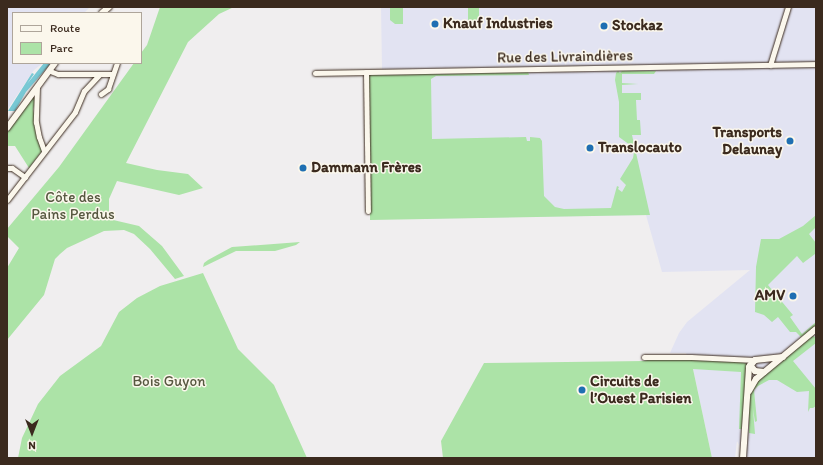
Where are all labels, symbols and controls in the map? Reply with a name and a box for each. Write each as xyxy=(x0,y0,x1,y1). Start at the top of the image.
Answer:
legend xyxy=(12,12,142,64)
place label: Knauf Industries xyxy=(443,15,552,33)
place label: Stockaz xyxy=(612,17,663,35)
marker: Knauf Industries xyxy=(430,19,440,29)
text: Route xyxy=(50,21,80,35)
marker: Stockaz xyxy=(599,21,609,31)
text: Parc xyxy=(50,41,73,55)
street label: Rue des Livraindières xyxy=(497,47,633,67)
place label: Transports Delaunay xyxy=(713,123,782,158)
marker: Transports Delaunay xyxy=(785,136,795,146)
place label: Translocauto xyxy=(598,139,682,157)
marker: Translocauto xyxy=(585,143,595,153)
place label: Dammann Frères xyxy=(311,159,421,177)
marker: Dammann Frères xyxy=(298,163,308,173)
park label: Côte des Pains Perdus xyxy=(32,188,114,223)
place label: AMV xyxy=(755,287,785,305)
marker: AMV xyxy=(788,291,798,301)
place label: Circuits de l’Ouest Parisien xyxy=(590,372,691,407)
park label: Bois Guyon xyxy=(133,373,205,391)
marker: Circuits de l’Ouest Parisien xyxy=(577,385,587,395)
north arrow xyxy=(12,413,52,453)
text: N xyxy=(28,439,36,452)

